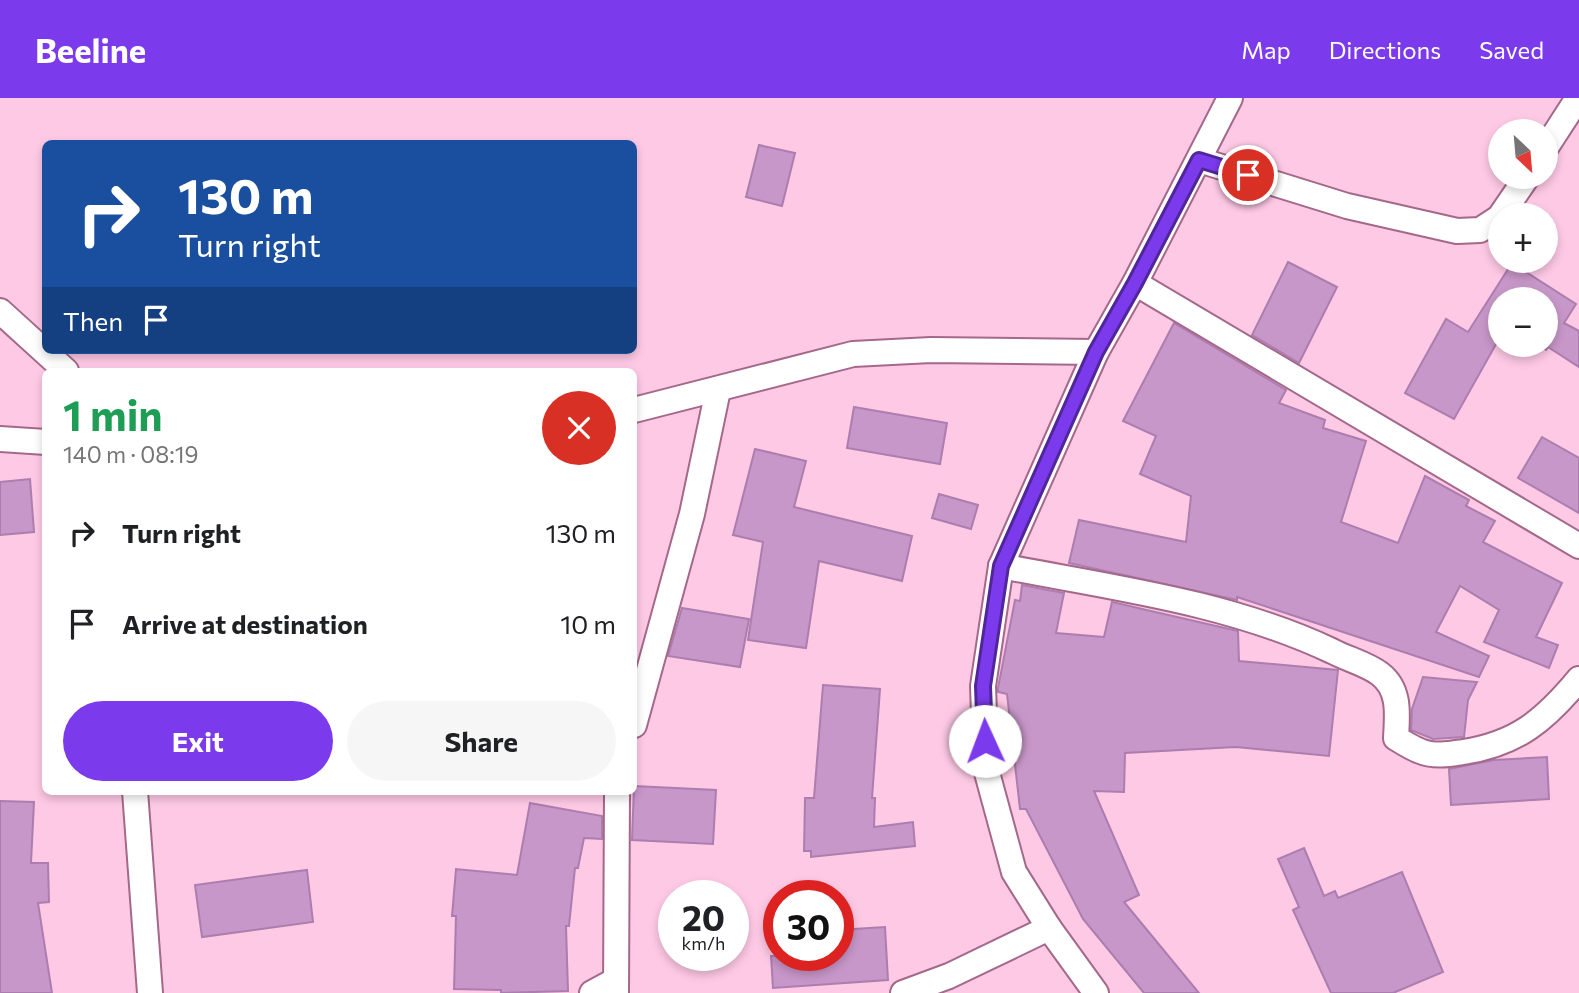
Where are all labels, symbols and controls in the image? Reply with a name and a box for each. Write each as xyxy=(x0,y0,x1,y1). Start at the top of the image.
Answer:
text: Beeline xyxy=(35,29,146,70)
text: Map xyxy=(1241,35,1291,64)
text: Directions xyxy=(1329,35,1441,64)
text: Saved xyxy=(1479,35,1544,64)
north arrow xyxy=(1488,119,1558,189)
map controls xyxy=(1488,119,1558,357)
pin xyxy=(1218,145,1278,205)
icon: arrive xyxy=(1229,156,1267,194)
text: 130 m xyxy=(178,164,313,224)
icon: right xyxy=(63,168,154,259)
button: + xyxy=(1488,203,1558,273)
text: Turn right xyxy=(178,224,321,264)
button: − xyxy=(1488,287,1558,357)
icon: arrive xyxy=(137,301,175,339)
text: Then xyxy=(63,305,123,336)
text: 1 min xyxy=(63,388,163,440)
button: close xyxy=(542,391,616,465)
text: 140 m · 08:19 xyxy=(63,440,199,468)
icon: right xyxy=(63,514,101,552)
text: Turn right xyxy=(122,517,241,548)
text: 130 m xyxy=(545,517,616,548)
icon: arrive xyxy=(63,605,101,643)
text: Arrive at destination xyxy=(122,608,368,639)
text: 10 m xyxy=(560,608,616,639)
button: Exit xyxy=(63,701,333,781)
button: Share xyxy=(347,701,616,781)
position arrow xyxy=(948,704,1022,778)
speed limit sign: 30 xyxy=(763,880,854,971)
text: 20 xyxy=(682,895,725,938)
text: km/h xyxy=(682,932,725,954)

